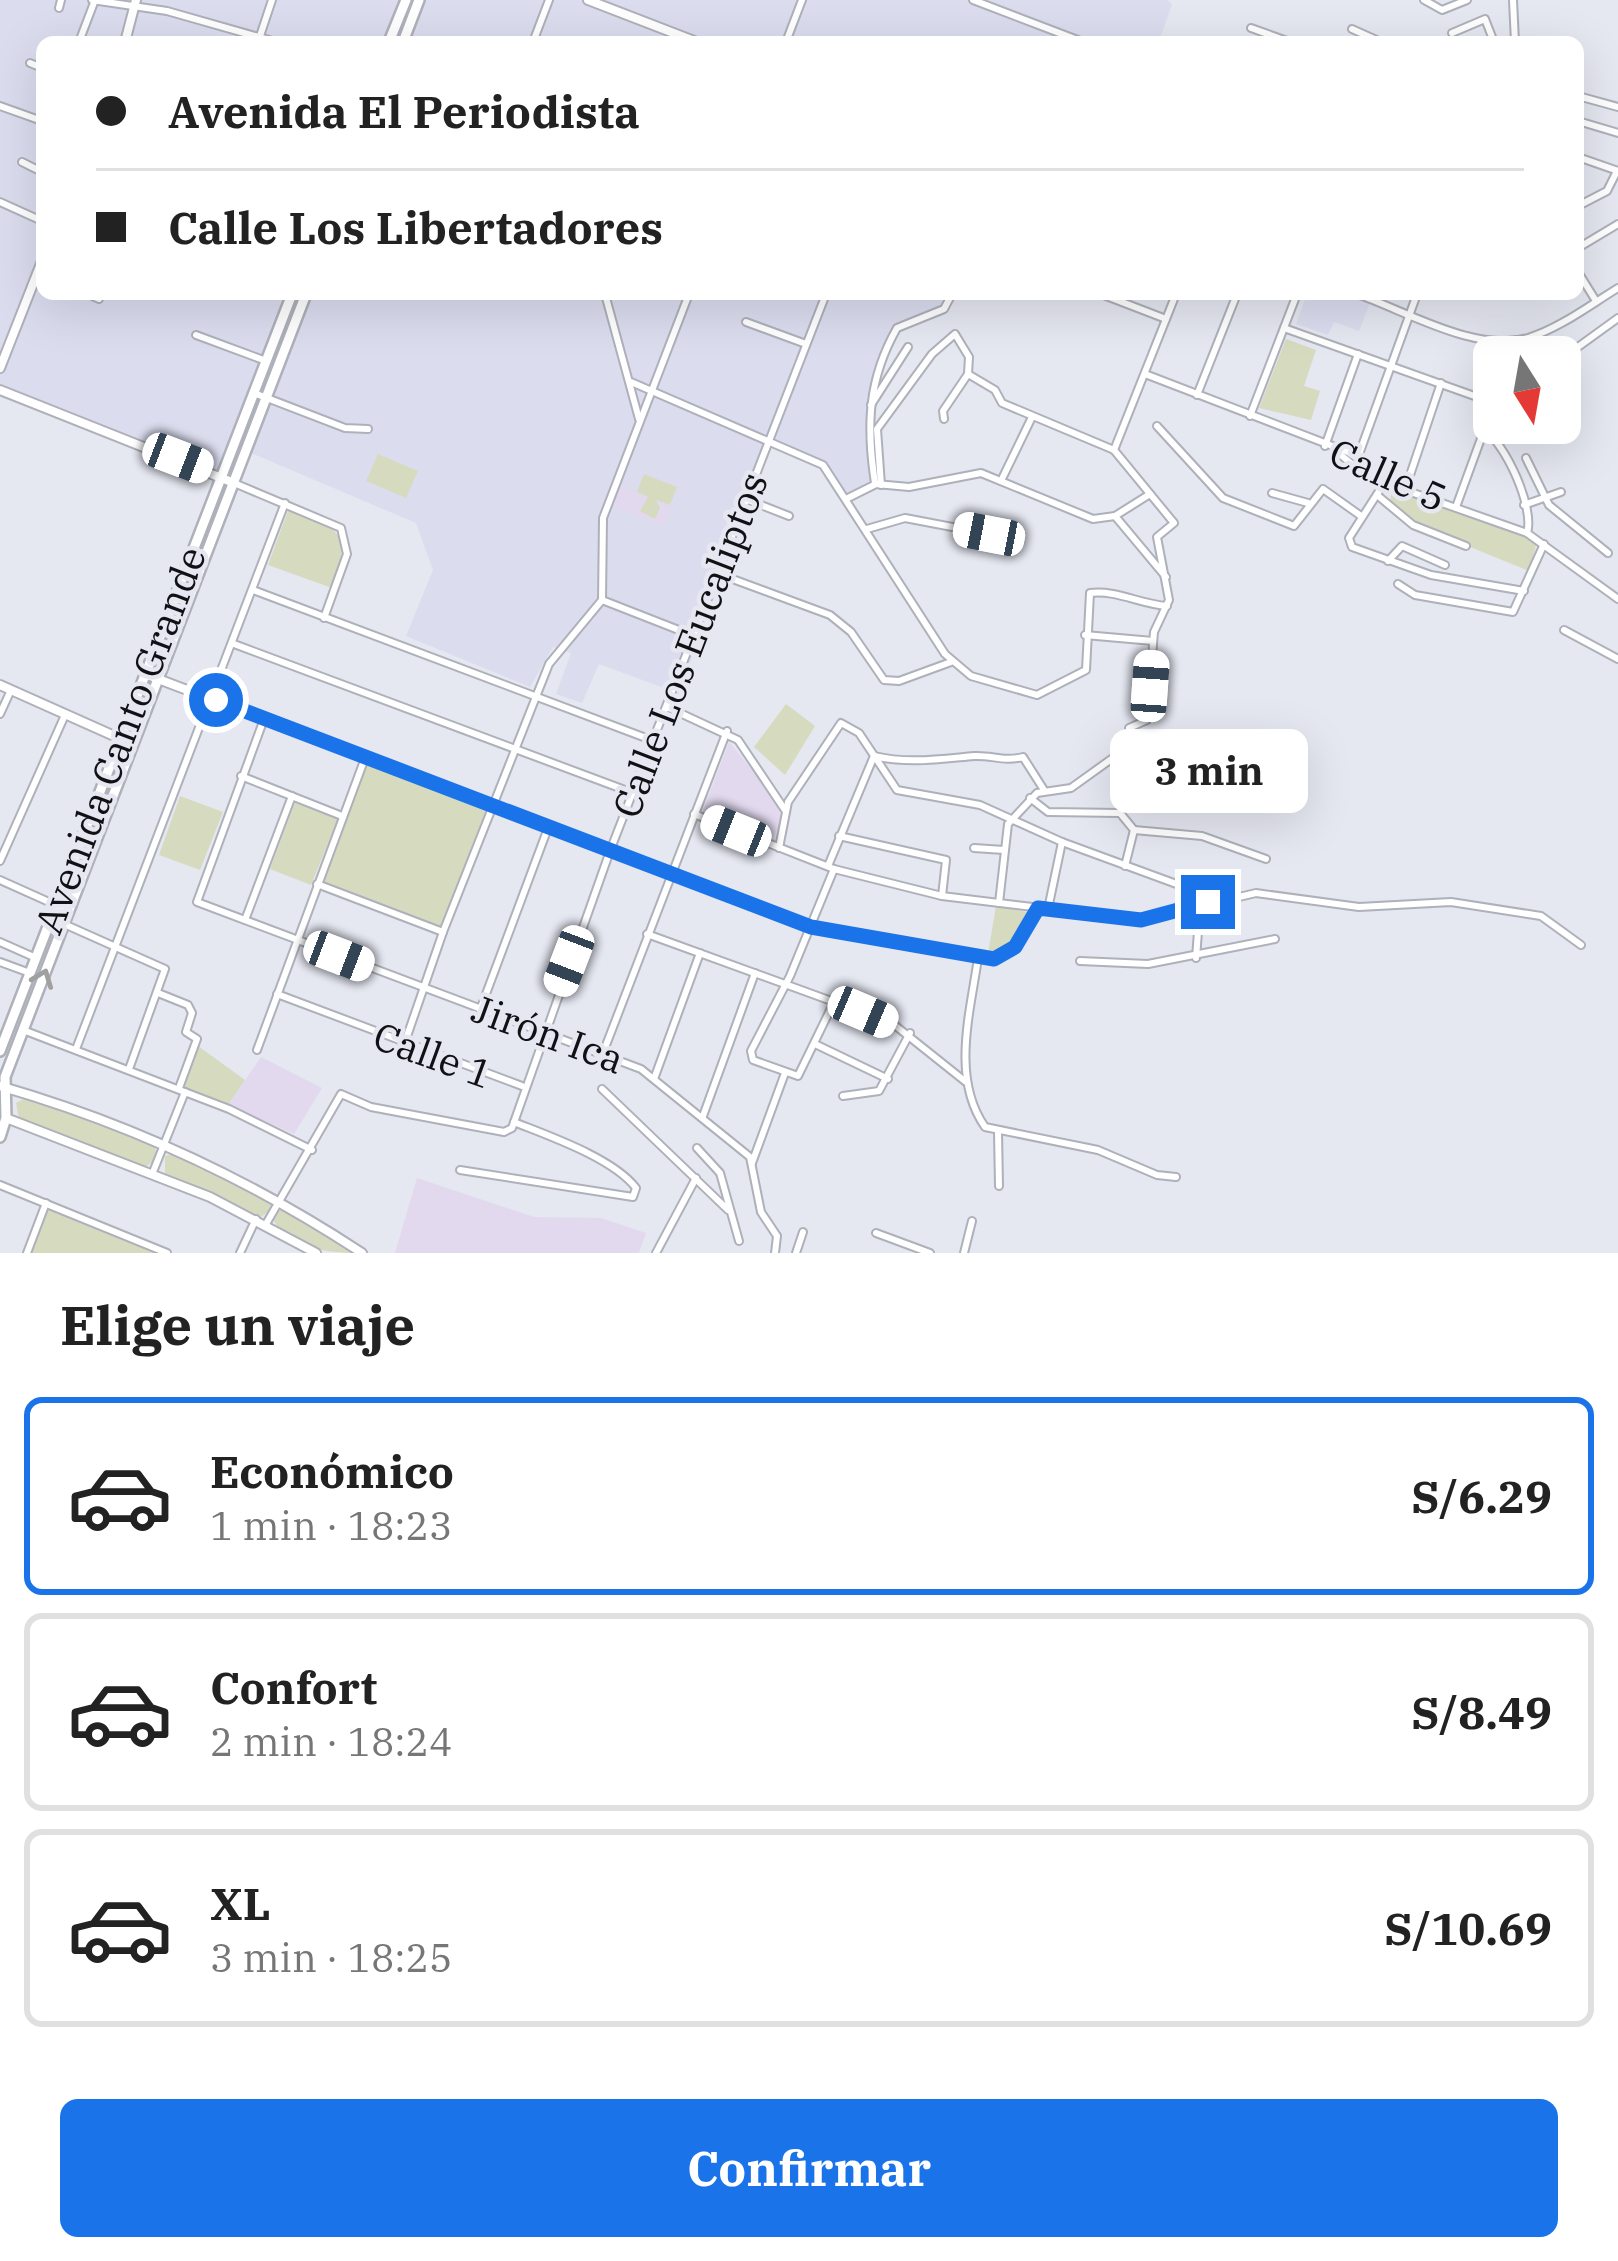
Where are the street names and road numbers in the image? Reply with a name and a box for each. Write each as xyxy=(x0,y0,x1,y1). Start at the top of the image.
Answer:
street label: Calle 5 xyxy=(1322,426,1455,523)
street label: Calle Los Eucaliptos xyxy=(600,465,779,825)
street label: Avenida Canto Grande xyxy=(22,539,217,941)
street label: Jirón Ica xyxy=(465,983,631,1085)
street label: Calle 1 xyxy=(367,1010,500,1100)

